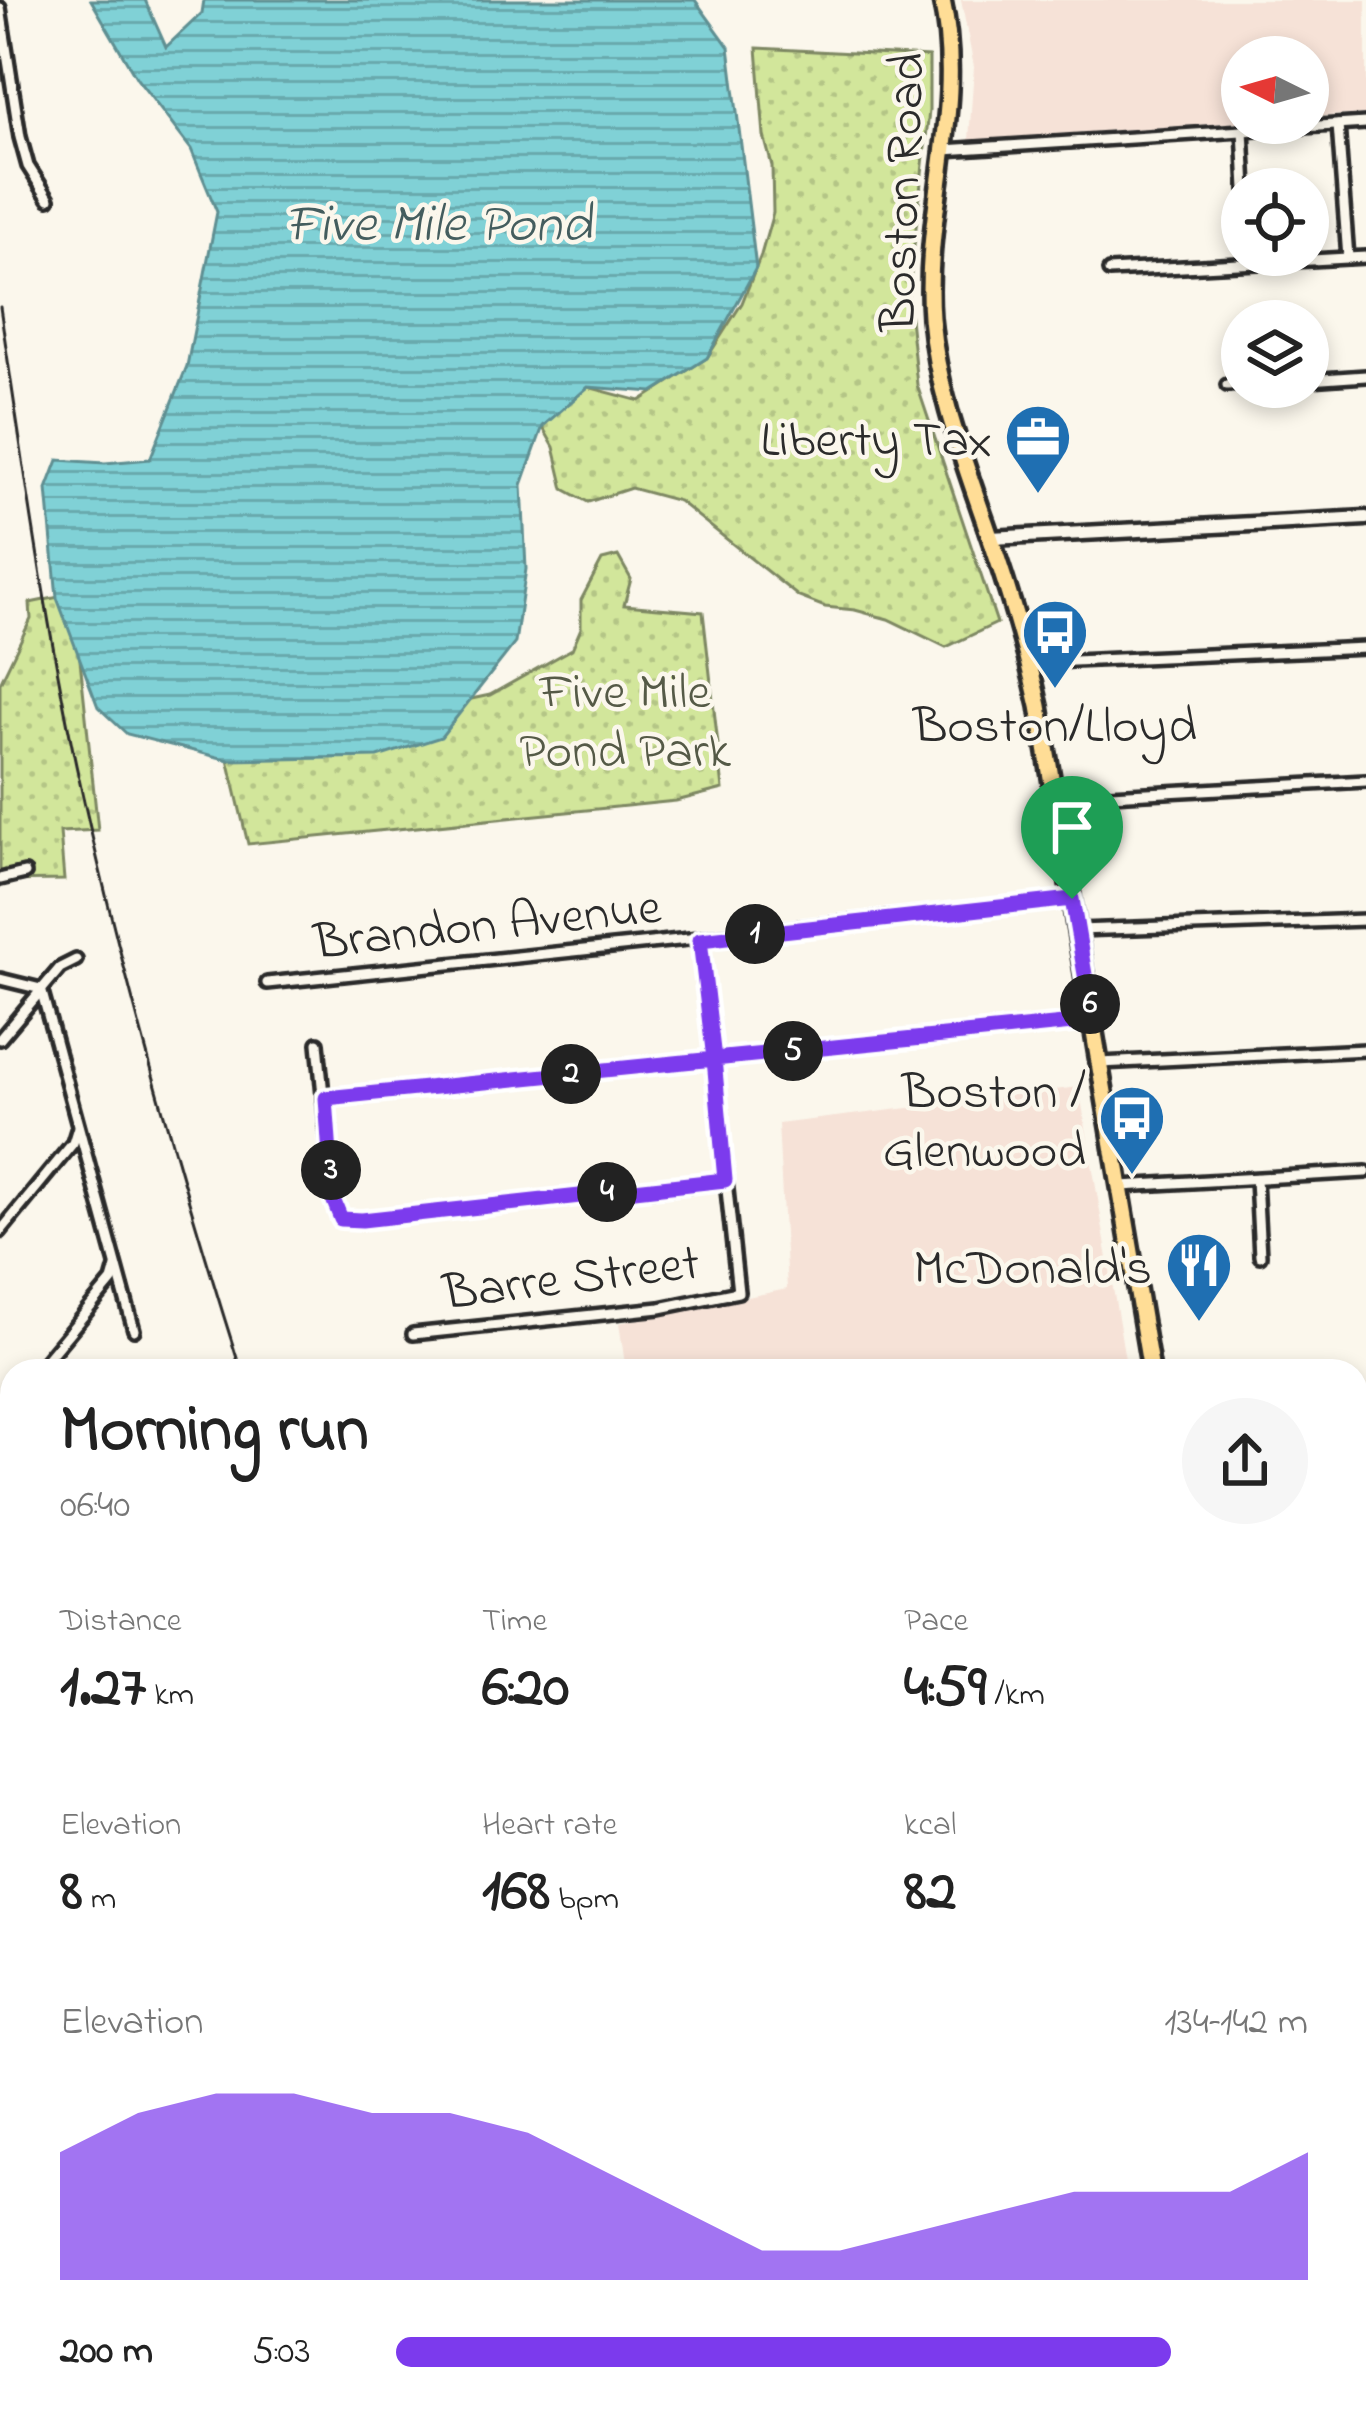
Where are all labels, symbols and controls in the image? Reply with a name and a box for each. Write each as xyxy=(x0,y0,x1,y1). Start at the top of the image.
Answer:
north arrow xyxy=(1221,36,1329,144)
map controls xyxy=(1221,36,1329,408)
street label: Boston Road xyxy=(863,51,948,335)
button: locate xyxy=(1221,168,1329,276)
water label: Five Mile Pond xyxy=(284,188,594,266)
button: layers xyxy=(1221,300,1329,408)
office icon: Liberty Tax xyxy=(1003,402,1073,496)
place label: Liberty Tax xyxy=(761,405,992,480)
bus stop icon: Boston/Lloyd xyxy=(1020,597,1090,691)
park label: Five Mile Pond Park xyxy=(519,657,732,791)
place label: Boston/Lloyd xyxy=(911,691,1197,766)
pin xyxy=(1021,776,1123,899)
icon: arrive xyxy=(1039,794,1105,860)
street label: Brandon Avenue xyxy=(308,872,665,983)
pin: 1 xyxy=(725,904,785,964)
text: 1 xyxy=(750,910,760,958)
pin: 6 xyxy=(1060,974,1120,1034)
text: 6 xyxy=(1083,980,1097,1028)
pin: 5 xyxy=(763,1021,823,1081)
text: 5 xyxy=(784,1027,802,1075)
pin: 2 xyxy=(541,1044,601,1104)
text: 2 xyxy=(563,1050,579,1098)
place label: Boston / Glenwood xyxy=(883,1057,1086,1191)
bus stop icon: Boston / Glenwood xyxy=(1097,1083,1167,1177)
pin: 3 xyxy=(301,1140,361,1200)
text: 3 xyxy=(324,1146,338,1194)
pin: 4 xyxy=(577,1162,637,1222)
text: 4 xyxy=(600,1168,614,1216)
street label: Barre Street xyxy=(437,1228,704,1334)
restaurant icon: McDonald's xyxy=(1164,1230,1234,1324)
place label: McDonald's xyxy=(913,1233,1152,1308)
text: Morning run xyxy=(60,1385,369,1481)
button: share xyxy=(1182,1398,1308,1524)
text: 06:40 xyxy=(60,1478,130,1535)
text: Distance xyxy=(60,1598,182,1646)
text: Time xyxy=(482,1598,547,1646)
text: Pace xyxy=(904,1598,968,1646)
text: 1.27 xyxy=(60,1646,146,1733)
text: 6:20 xyxy=(482,1646,569,1733)
text: 4:59 xyxy=(904,1646,986,1733)
text: km xyxy=(146,1672,194,1720)
text: /km xyxy=(986,1672,1045,1720)
text: Elevation xyxy=(60,1802,181,1850)
text: Heart rate xyxy=(482,1802,617,1850)
text: kcal xyxy=(904,1802,956,1850)
text: 8 xyxy=(60,1850,83,1937)
text: 168 xyxy=(482,1850,550,1937)
text: 82 xyxy=(904,1850,956,1937)
text: m xyxy=(83,1876,116,1924)
text: bpm xyxy=(550,1876,619,1924)
text: Elevation xyxy=(60,1995,203,2052)
text: 134–142 m xyxy=(1164,1995,1308,2052)
text: 200 m xyxy=(60,2324,153,2381)
text: 5:03 xyxy=(252,2324,311,2381)

